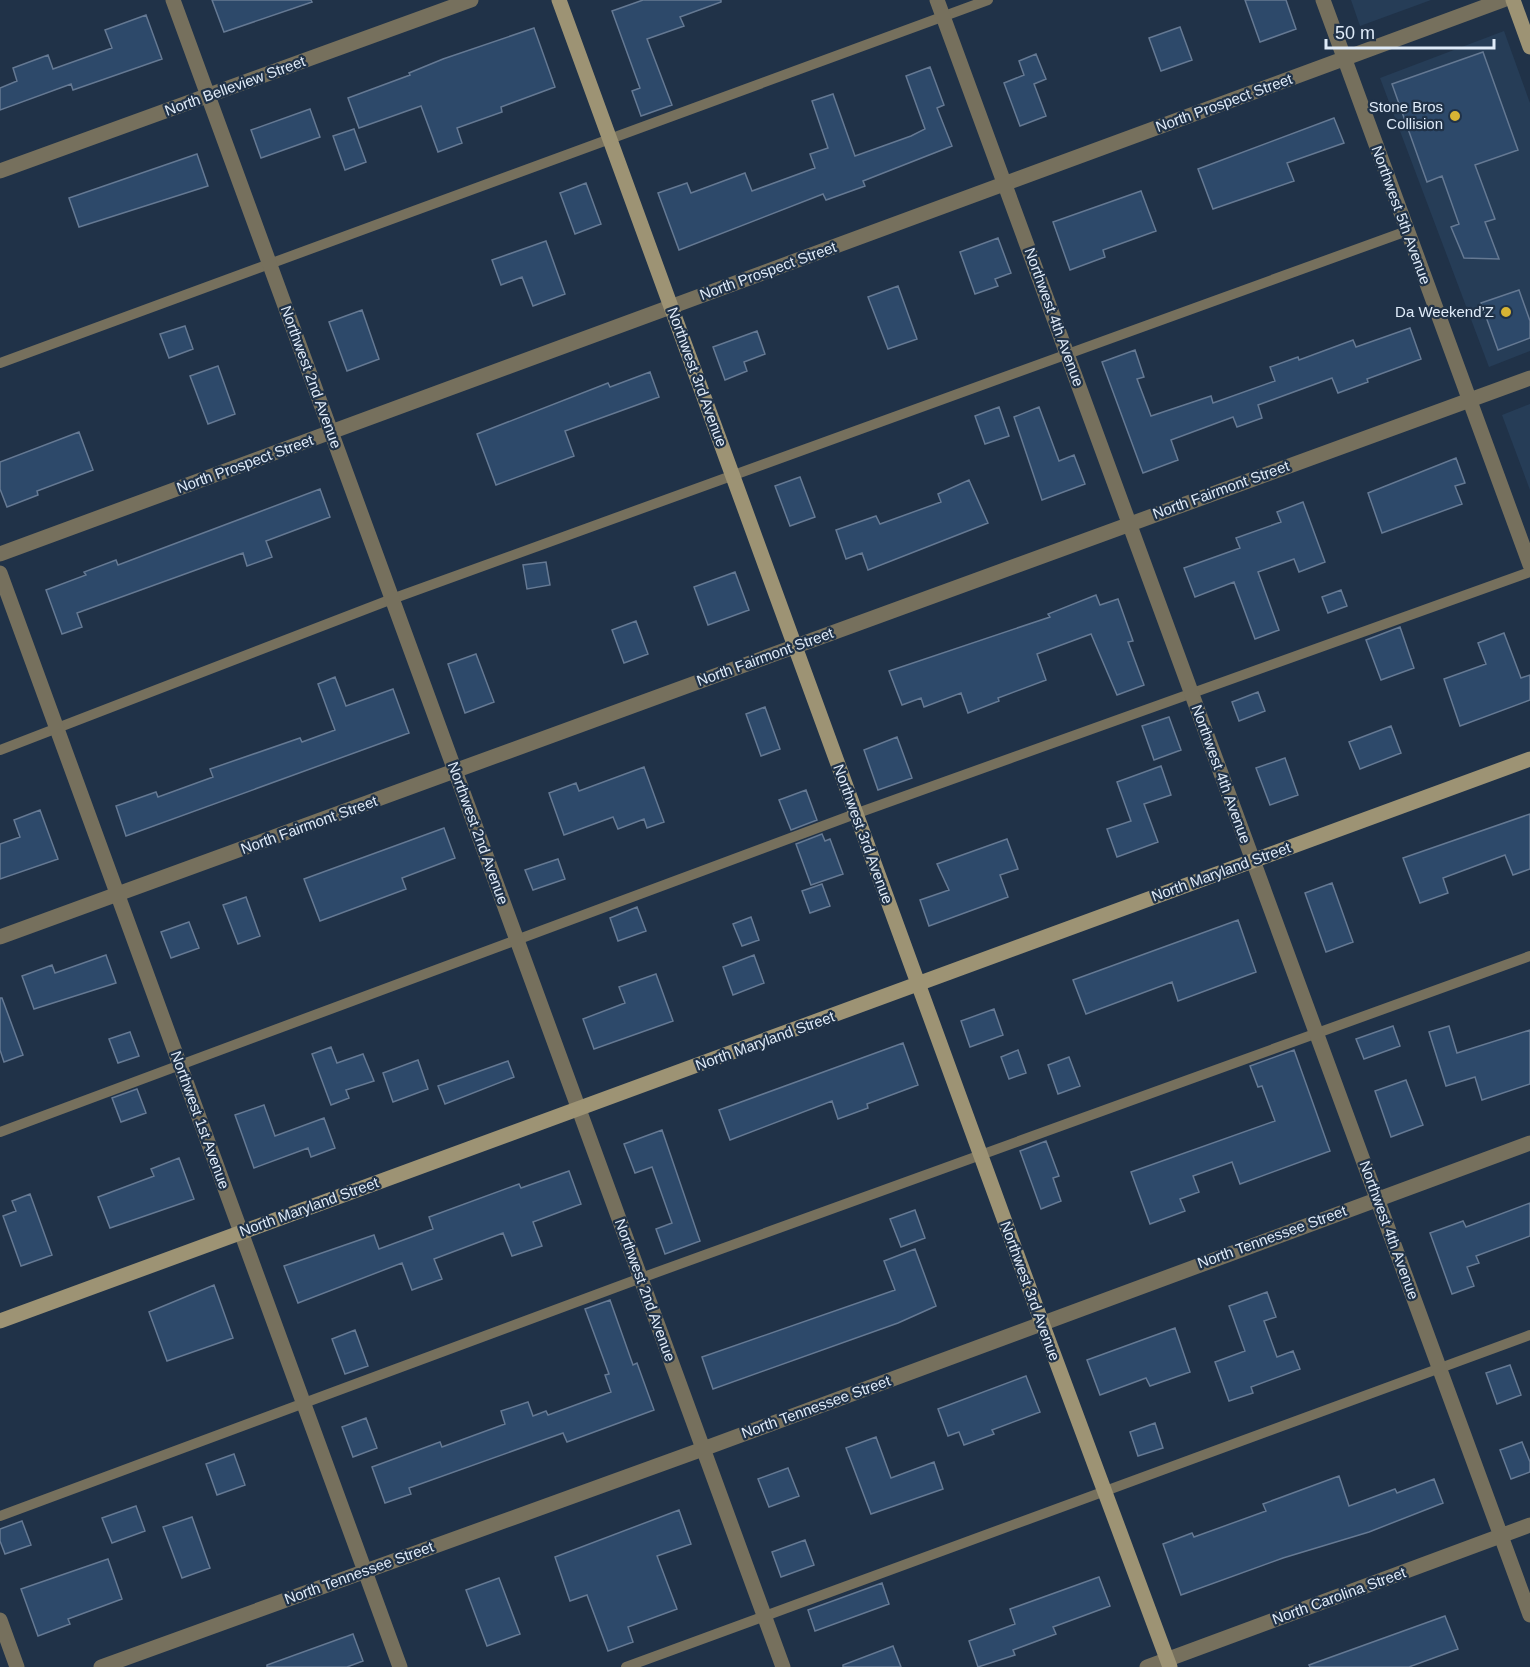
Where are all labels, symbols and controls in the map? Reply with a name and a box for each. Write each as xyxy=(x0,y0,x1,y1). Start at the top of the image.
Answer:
scale bar xyxy=(1326,12,1494,50)
text: 50 m xyxy=(1335,23,1375,43)
street label: North Belleview Street xyxy=(162,52,308,119)
street label: North Prospect Street xyxy=(1153,70,1295,135)
place label: Stone Bros Collision xyxy=(1369,98,1443,132)
marker: Stone Bros Collision xyxy=(1448,109,1462,123)
street label: Northwest 5th Avenue xyxy=(1368,143,1435,287)
street label: North Prospect Street xyxy=(697,238,839,303)
street label: Northwest 4th Avenue xyxy=(1021,245,1088,389)
street label: Northwest 2nd Avenue xyxy=(278,303,345,451)
place label: Da Weekend’Z xyxy=(1395,303,1494,320)
street label: Northwest 3rd Avenue xyxy=(664,305,731,449)
marker: Da Weekend’Z xyxy=(1499,305,1513,319)
street label: North Prospect Street xyxy=(174,431,316,496)
street label: North Fairmont Street xyxy=(1150,457,1292,522)
street label: North Fairmont Street xyxy=(694,624,836,689)
street label: Northwest 4th Avenue xyxy=(1188,702,1255,846)
street label: Northwest 2nd Avenue xyxy=(445,759,512,907)
street label: Northwest 3rd Avenue xyxy=(830,762,897,906)
street label: North Fairmont Street xyxy=(238,792,380,857)
street label: North Maryland Street xyxy=(1149,838,1293,905)
street label: North Maryland Street xyxy=(693,1007,837,1074)
street label: Northwest 1st Avenue xyxy=(168,1048,233,1191)
street label: Northwest 4th Avenue xyxy=(1356,1158,1423,1302)
street label: North Maryland Street xyxy=(237,1173,381,1240)
street label: North Tennessee Street xyxy=(1195,1201,1349,1271)
street label: Northwest 2nd Avenue xyxy=(612,1216,679,1364)
street label: Northwest 3rd Avenue xyxy=(997,1219,1064,1363)
street label: North Tennessee Street xyxy=(739,1371,893,1441)
street label: North Tennessee Street xyxy=(282,1537,436,1607)
street label: North Carolina Street xyxy=(1270,1563,1409,1628)

